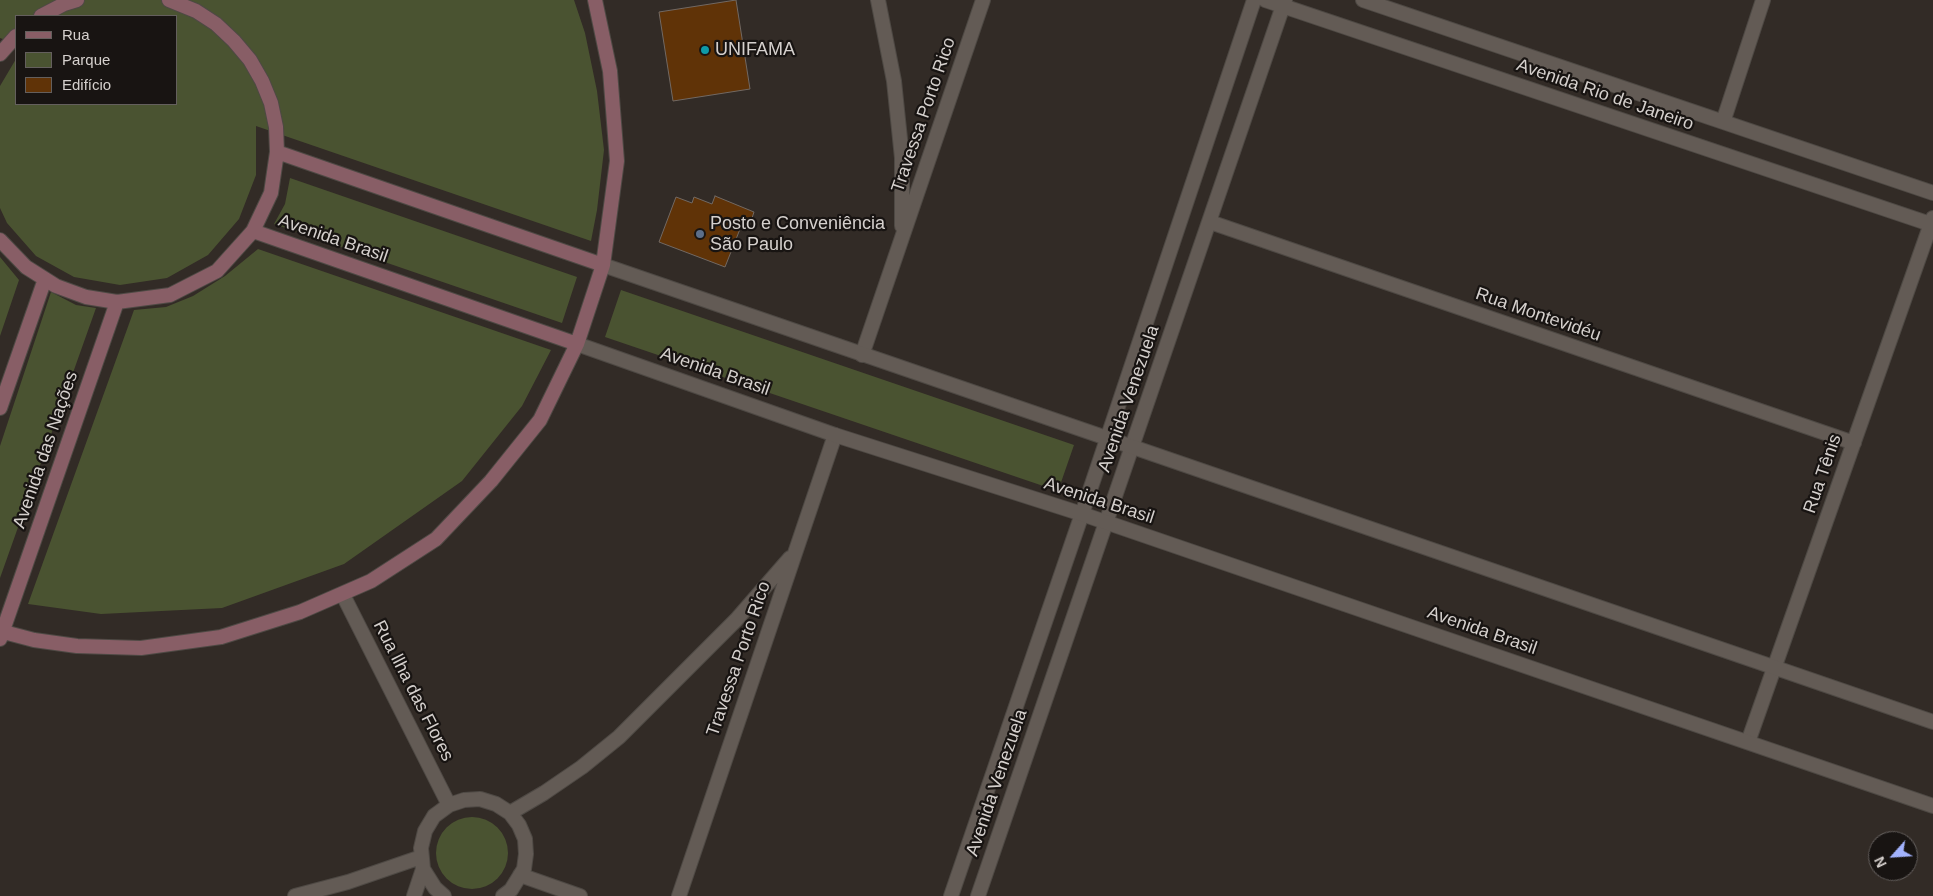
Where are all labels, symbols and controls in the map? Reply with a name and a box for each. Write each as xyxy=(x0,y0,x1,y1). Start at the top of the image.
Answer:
legend xyxy=(15,15,178,105)
text: Rua xyxy=(62,26,90,43)
street label: Travessa Porto Rico xyxy=(887,35,961,195)
place label: UNIFAMA xyxy=(715,39,795,61)
marker: UNIFAMA xyxy=(699,44,711,56)
text: Parque xyxy=(62,51,110,68)
street label: Avenida Rio de Janeiro xyxy=(1514,55,1696,135)
text: Edifício xyxy=(62,76,111,93)
street label: Avenida Brasil xyxy=(275,210,391,268)
place label: Posto e Conveniência São Paulo xyxy=(710,213,885,255)
marker: Posto e Conveniência São Paulo xyxy=(694,228,706,240)
street label: Rua Montevidéu xyxy=(1473,283,1603,347)
street label: Avenida Venezuela xyxy=(1094,323,1164,475)
street label: Avenida Brasil xyxy=(657,343,773,401)
street label: Avenida das Nações xyxy=(9,369,83,531)
street label: Rua Tênis xyxy=(1799,432,1847,516)
street label: Avenida Brasil xyxy=(1041,473,1157,529)
street label: Travessa Porto Rico xyxy=(702,579,776,739)
street label: Avenida Brasil xyxy=(1424,602,1540,660)
street label: Rua llha das Flores xyxy=(368,617,458,765)
street label: Avenida Venezuela xyxy=(962,707,1032,859)
north arrow xyxy=(1868,831,1918,881)
text: N xyxy=(1871,854,1890,870)

